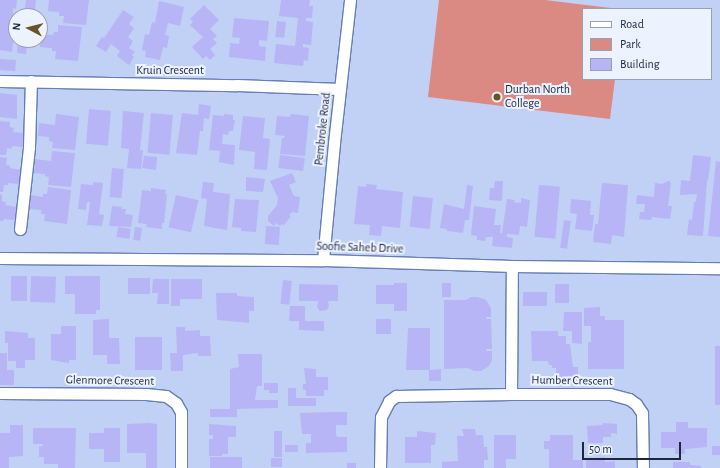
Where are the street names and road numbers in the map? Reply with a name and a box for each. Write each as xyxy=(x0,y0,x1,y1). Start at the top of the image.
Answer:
street label: Kruin Crescent xyxy=(136,64,204,78)
street label: Pembroke Road xyxy=(312,92,334,166)
street label: Soofie Saheb Drive xyxy=(316,239,404,257)
street label: Glenmore Crescent xyxy=(66,373,154,389)
street label: Humber Crescent xyxy=(531,373,613,389)

